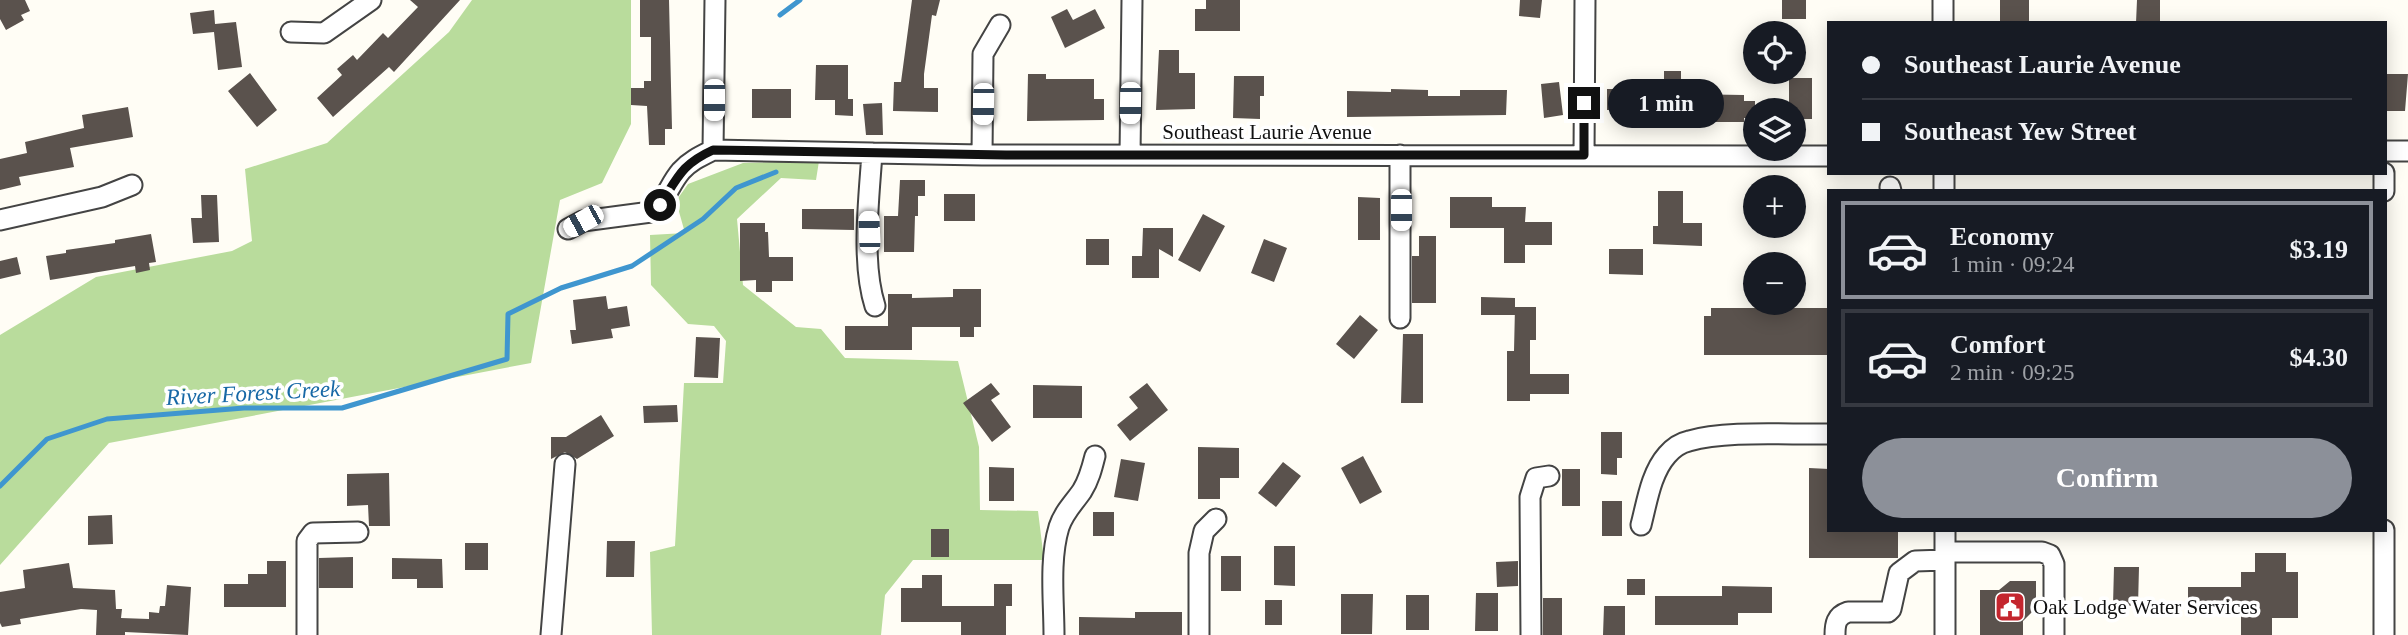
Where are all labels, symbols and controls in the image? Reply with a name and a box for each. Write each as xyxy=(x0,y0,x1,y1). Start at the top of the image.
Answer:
map controls xyxy=(1743,21,1806,315)
button: locate xyxy=(1743,21,1806,84)
text: Southeast Laurie Avenue xyxy=(1904,50,2181,79)
callout: 1 min xyxy=(1608,78,1724,128)
car xyxy=(704,79,725,121)
car xyxy=(1120,82,1141,124)
car xyxy=(973,83,994,125)
route end xyxy=(1568,87,1600,119)
text: 1 min xyxy=(1638,91,1694,116)
button: layers xyxy=(1743,98,1806,161)
text: Southeast Yew Street xyxy=(1904,117,2137,146)
street label: Southeast Laurie Avenue xyxy=(1162,120,1372,144)
button: + xyxy=(1743,175,1806,238)
route start xyxy=(644,189,676,221)
car xyxy=(1391,189,1412,231)
car xyxy=(560,202,607,240)
car xyxy=(858,211,881,253)
icon: car xyxy=(1866,219,1929,282)
text: Economy xyxy=(1950,222,2054,251)
text: $3.19 xyxy=(2290,235,2348,264)
button: − xyxy=(1743,252,1806,315)
text: 1 min · 09:24 xyxy=(1950,252,2075,277)
icon: car xyxy=(1866,327,1929,390)
text: Comfort xyxy=(1950,330,2045,359)
text: $4.30 xyxy=(2290,343,2348,372)
text: 2 min · 09:25 xyxy=(1950,360,2075,385)
water label: River Forest Creek xyxy=(164,376,342,410)
button: Confirm xyxy=(1862,438,2352,518)
public building icon: Oak Lodge Water Services xyxy=(1993,590,2027,624)
place label: Oak Lodge Water Services xyxy=(2033,595,2258,619)

